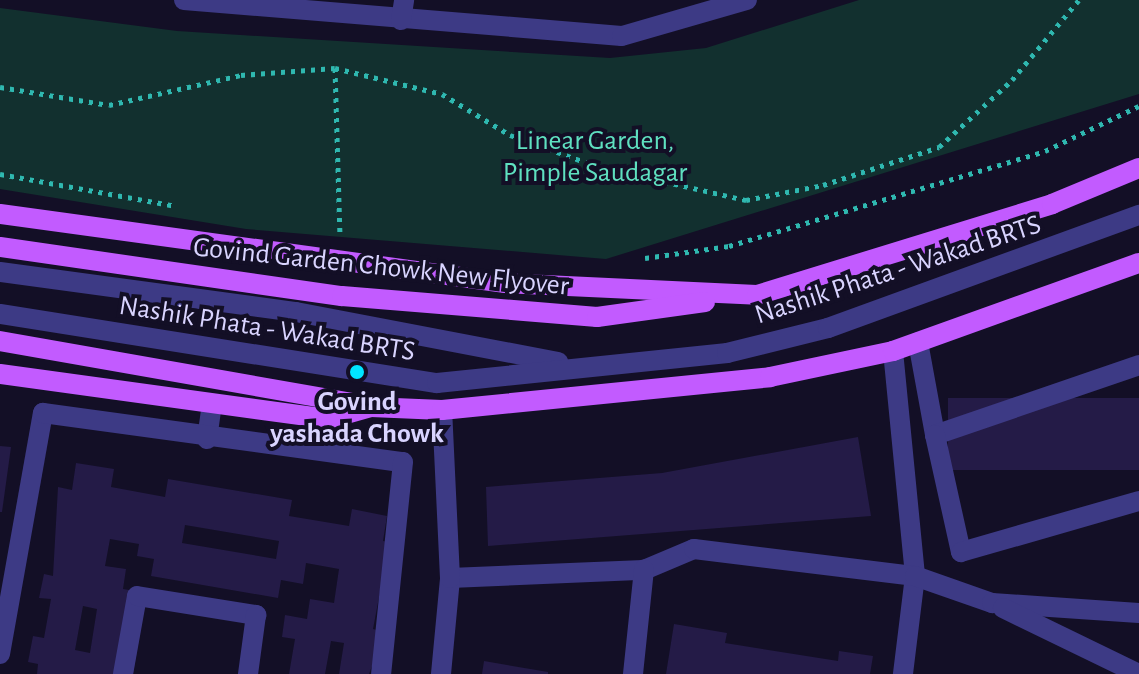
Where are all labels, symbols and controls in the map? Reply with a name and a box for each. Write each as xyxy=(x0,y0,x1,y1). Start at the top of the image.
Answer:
park label: Linear Garden, Pimple Saudagar xyxy=(503,124,687,190)
street label: Nashik Phata - Wakad BRTS xyxy=(751,208,1045,332)
street label: Govind Garden Chowk New Flyover xyxy=(192,231,570,303)
street label: Nashik Phata - Wakad BRTS xyxy=(117,289,417,369)
marker: Govind yashada Chowk xyxy=(348,363,366,381)
place label: Govind yashada Chowk xyxy=(270,385,444,451)

